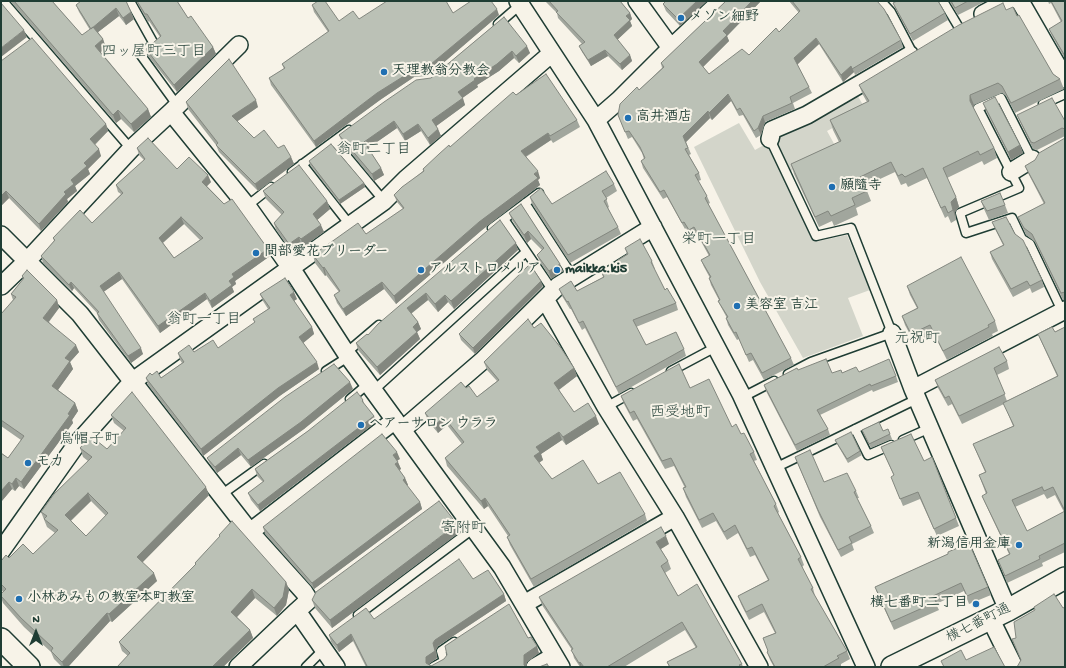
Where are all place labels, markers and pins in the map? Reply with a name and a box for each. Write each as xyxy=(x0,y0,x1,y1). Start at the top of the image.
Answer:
place label: メゾン細野 xyxy=(689,10,759,26)
marker: メゾン細野 xyxy=(676,13,686,23)
place label: 天理教翁分教会 xyxy=(392,64,490,80)
marker: 天理教翁分教会 xyxy=(379,67,389,77)
place label: 高井酒店 xyxy=(636,110,692,126)
marker: 高井酒店 xyxy=(623,113,633,123)
place label: 願隨寺 xyxy=(840,179,882,195)
marker: 願隨寺 xyxy=(827,182,837,192)
place label: 間部愛花ブリーダー xyxy=(264,245,389,261)
marker: 間部愛花ブリーダー xyxy=(251,248,261,258)
place label: アルストロメリア xyxy=(429,262,541,278)
place label: maikka.ki5 xyxy=(565,262,627,278)
marker: アルストロメリア xyxy=(416,265,426,275)
marker: maikka.ki5 xyxy=(552,265,562,275)
place label: 美容室 吉江 xyxy=(745,298,818,314)
marker: 美容室 吉江 xyxy=(732,301,742,311)
place label: ヘアーサロン ウララ xyxy=(369,417,498,433)
marker: ヘアーサロン ウララ xyxy=(356,420,366,430)
place label: モカ xyxy=(36,455,64,471)
marker: モカ xyxy=(23,458,33,468)
place label: 新潟信用金庫 xyxy=(927,537,1011,553)
marker: 新潟信用金庫 xyxy=(1014,540,1024,550)
place label: 小林あみもの教室本町教室 xyxy=(27,591,195,607)
marker: 小林あみもの教室本町教室 xyxy=(14,594,24,604)
place label: 横七番町二丁目 xyxy=(870,596,968,612)
marker: 横七番町二丁目 xyxy=(971,599,981,609)

